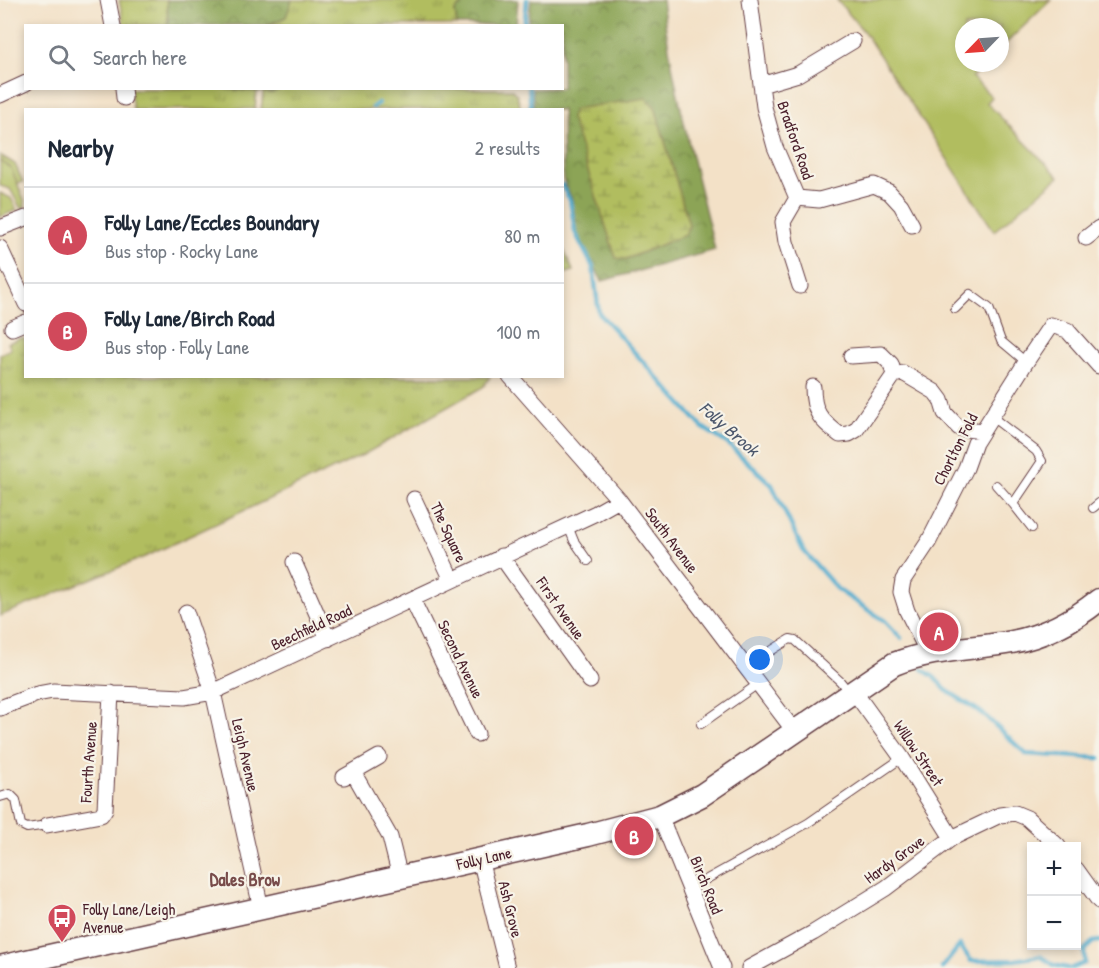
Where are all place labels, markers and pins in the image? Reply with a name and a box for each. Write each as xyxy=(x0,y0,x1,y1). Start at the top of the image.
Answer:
pin: A xyxy=(920,610,958,654)
pin: B xyxy=(614,814,654,858)
place label: Folly Lane/Leigh Avenue xyxy=(82,898,175,938)
bus stop icon: Folly Lane/Leigh Avenue xyxy=(46,902,78,944)

